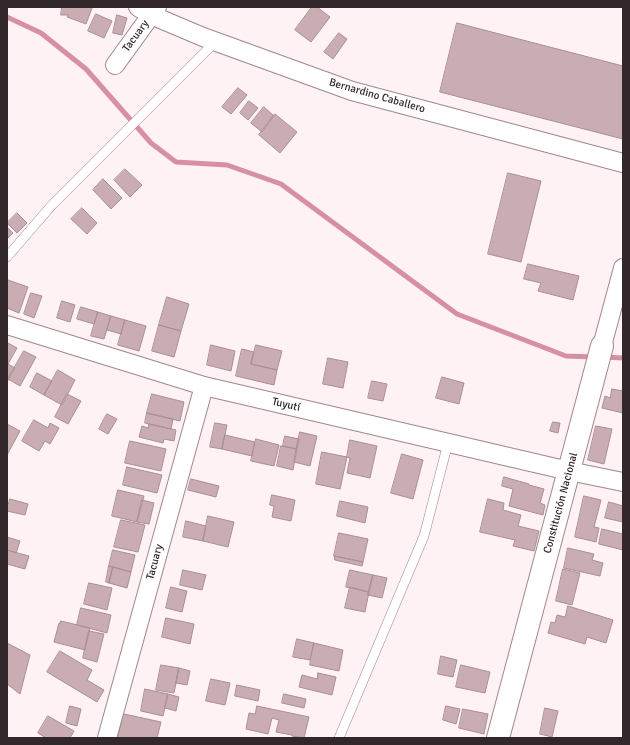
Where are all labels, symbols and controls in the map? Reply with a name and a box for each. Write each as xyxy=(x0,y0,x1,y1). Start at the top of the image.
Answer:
street label: Tacuary xyxy=(120,17,152,55)
street label: Bernardino Caballero xyxy=(327,76,427,116)
street label: Tuyutí xyxy=(271,395,301,415)
street label: Constitución Nacional xyxy=(541,451,581,555)
street label: Tacuary xyxy=(144,543,166,581)

